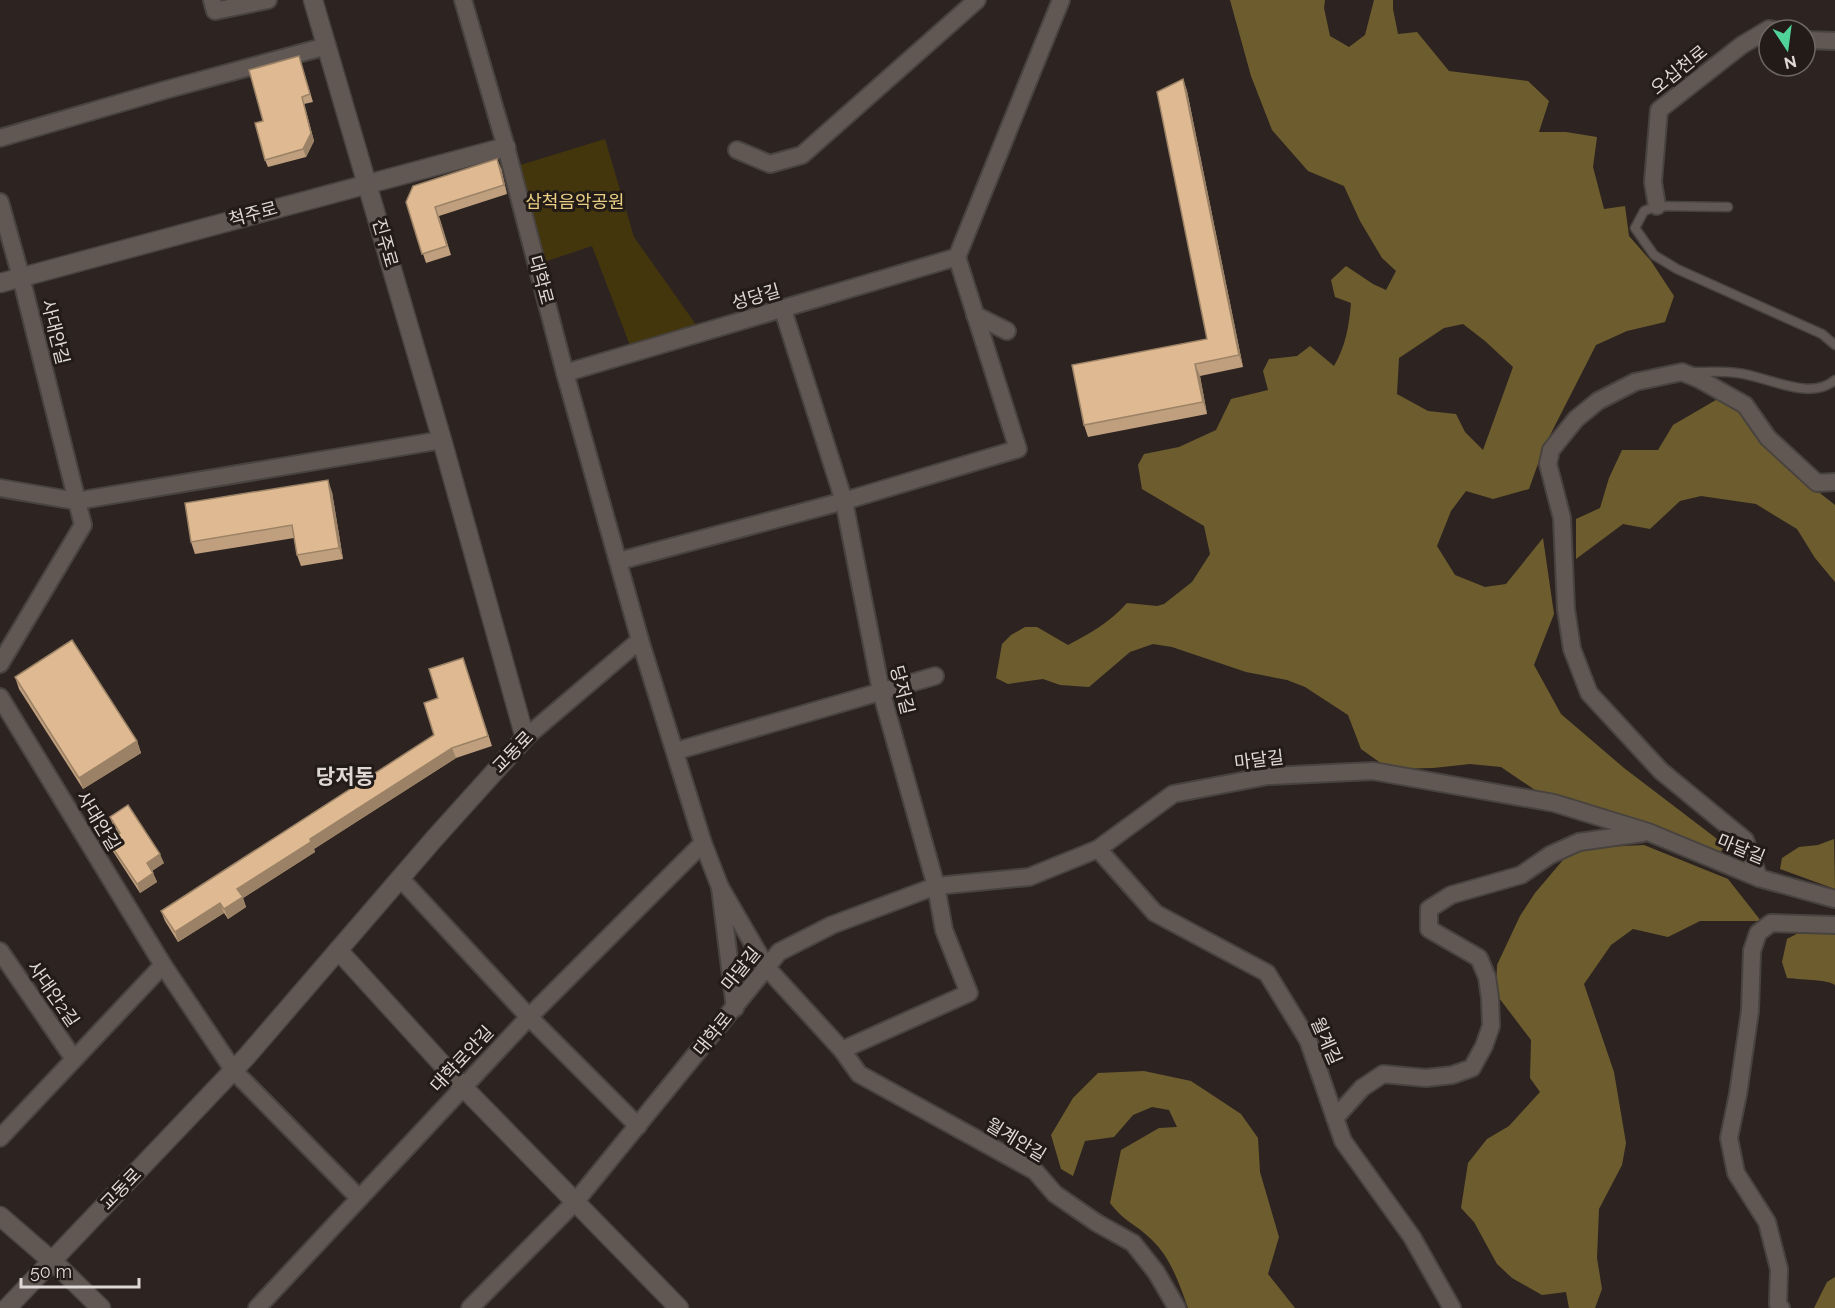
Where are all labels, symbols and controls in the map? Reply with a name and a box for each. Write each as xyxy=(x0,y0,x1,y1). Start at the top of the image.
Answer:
north arrow xyxy=(1757,18,1817,78)
street label: 오십천로 xyxy=(1646,41,1711,99)
text: N xyxy=(1782,51,1798,73)
park label: 삼척음악공원 xyxy=(525,191,625,212)
street label: 척주로 xyxy=(226,197,280,230)
street label: 진주로 xyxy=(369,216,402,270)
street label: 대학로 xyxy=(525,253,558,307)
street label: 성당길 xyxy=(729,280,783,313)
street label: 사대안길 xyxy=(37,297,74,367)
street label: 당저길 xyxy=(886,663,919,717)
street label: 교동로 xyxy=(488,726,537,777)
street label: 마달길 xyxy=(1233,746,1285,773)
district label: 당저동 xyxy=(316,764,374,789)
street label: 사대안길 xyxy=(72,787,124,855)
street label: 마달길 xyxy=(1714,829,1768,868)
street label: 마달길 xyxy=(717,943,764,995)
street label: 사대안2길 xyxy=(23,957,84,1031)
street label: 대학로 xyxy=(689,1008,736,1060)
street label: 월계길 xyxy=(1307,1014,1346,1068)
street label: 대학로안길 xyxy=(426,1021,498,1096)
street label: 월계안길 xyxy=(982,1114,1050,1166)
street label: 교동로 xyxy=(96,1163,145,1214)
scale bar xyxy=(21,1251,140,1289)
text: 50 m xyxy=(30,1261,72,1282)

